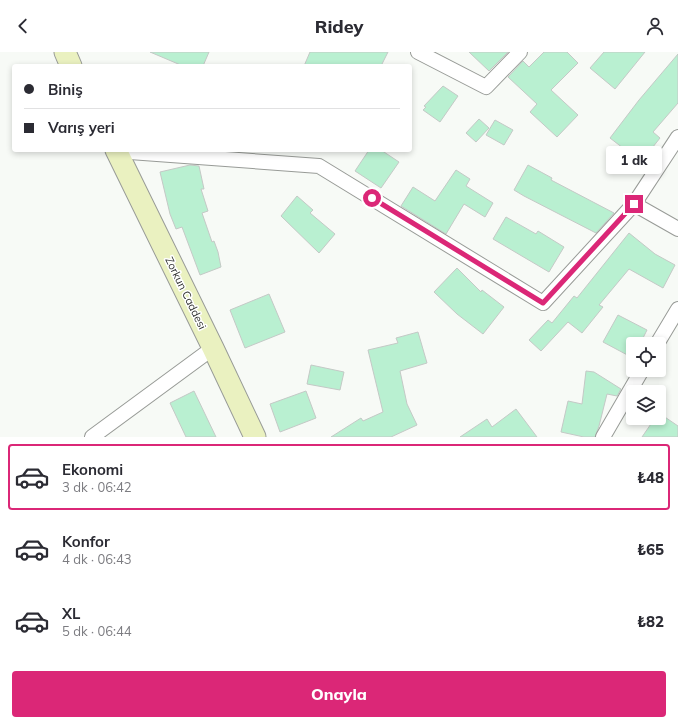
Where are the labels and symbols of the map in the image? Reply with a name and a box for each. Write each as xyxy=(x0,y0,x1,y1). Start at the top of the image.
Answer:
callout: 1 dk xyxy=(606,146,662,174)
route start xyxy=(363,189,381,207)
route end xyxy=(625,195,643,213)
street label: Zorkun Caddesi xyxy=(162,254,210,332)

